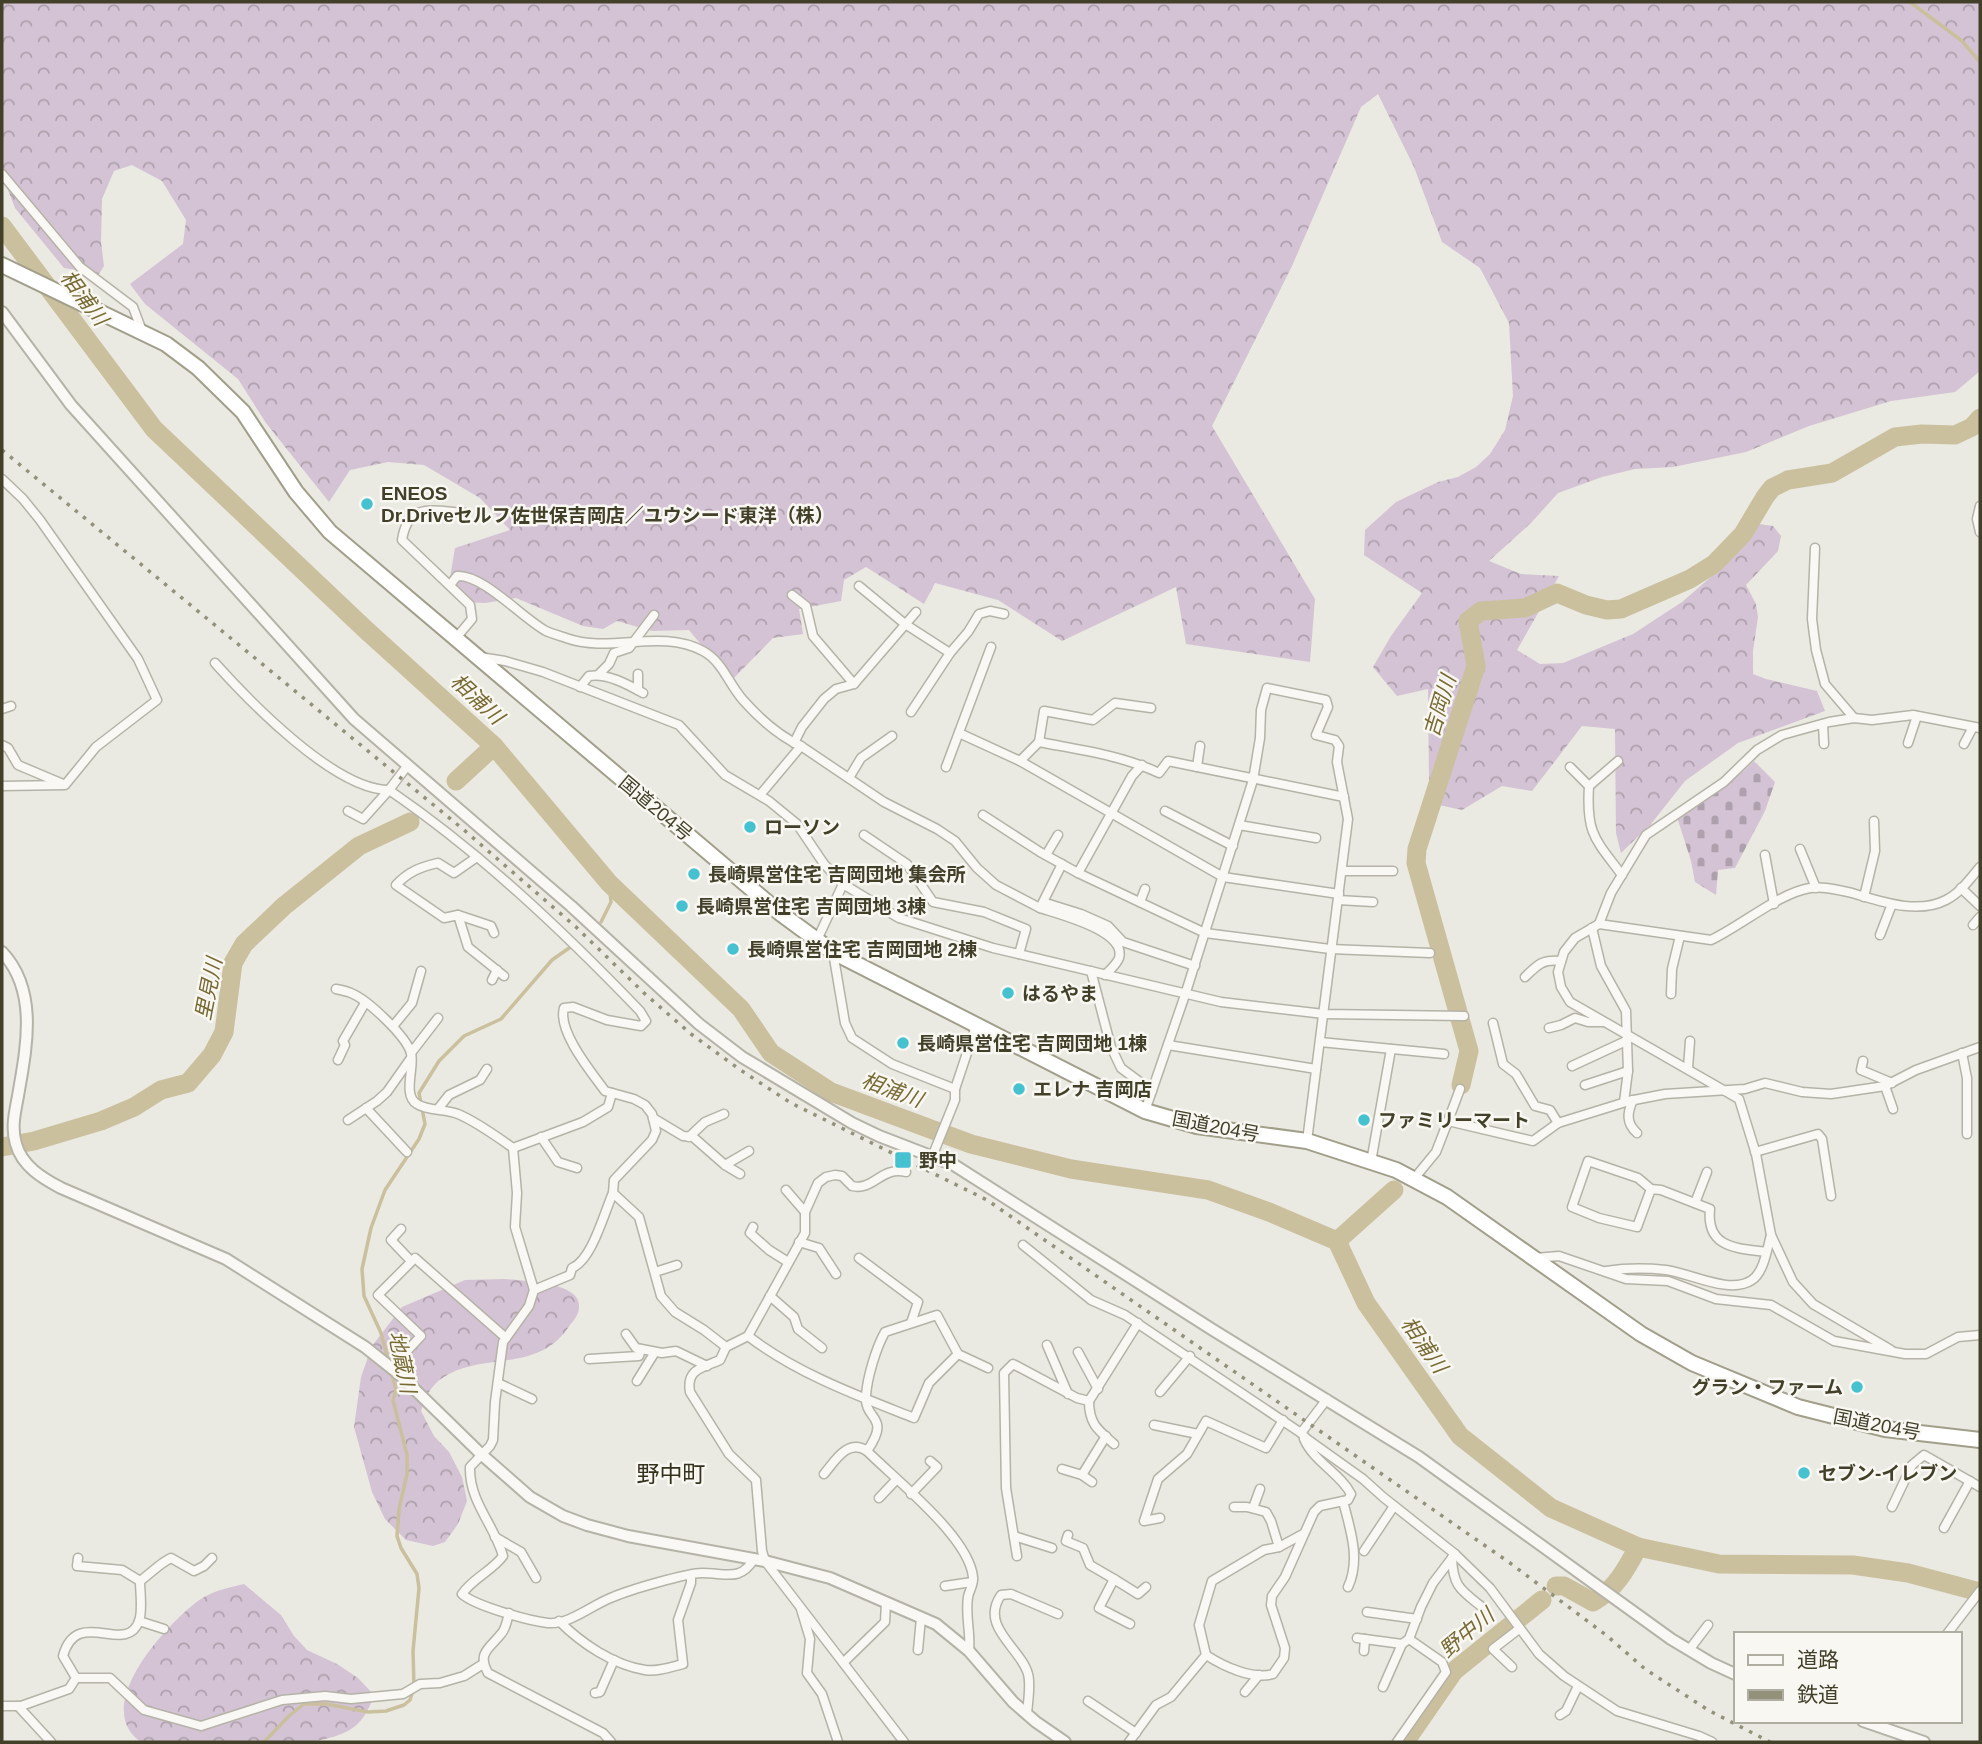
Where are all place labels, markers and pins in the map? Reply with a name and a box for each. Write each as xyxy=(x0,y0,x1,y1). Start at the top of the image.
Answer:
place label: ENEOS Dr.Driveセルフ佐世保吉岡店／ユウシード東洋（株） xyxy=(381,483,834,526)
marker: ENEOS Dr.Driveセルフ佐世保吉岡店／ユウシード東洋（株） xyxy=(359,496,375,512)
place label: ローソン xyxy=(764,817,840,838)
marker: ローソン xyxy=(742,819,758,835)
place label: 長崎県営住宅 吉岡団地 集会所 xyxy=(708,864,966,885)
marker: 長崎県営住宅 吉岡団地 集会所 xyxy=(686,866,702,882)
place label: 長崎県営住宅 吉岡団地 3棟 xyxy=(696,896,926,917)
marker: 長崎県営住宅 吉岡団地 3棟 xyxy=(674,898,690,914)
place label: 長崎県営住宅 吉岡団地 2棟 xyxy=(747,939,977,960)
marker: 長崎県営住宅 吉岡団地 2棟 xyxy=(725,941,741,957)
place label: はるやま xyxy=(1022,983,1098,1004)
marker: はるやま xyxy=(1000,985,1016,1001)
place label: 長崎県営住宅 吉岡団地 1棟 xyxy=(917,1033,1147,1054)
marker: 長崎県営住宅 吉岡団地 1棟 xyxy=(895,1035,911,1051)
place label: エレナ 吉岡店 xyxy=(1033,1079,1152,1100)
marker: エレナ 吉岡店 xyxy=(1011,1081,1027,1097)
place label: ファミリーマート xyxy=(1378,1110,1530,1131)
marker: ファミリーマート xyxy=(1356,1112,1372,1128)
marker: 野中 xyxy=(893,1150,913,1170)
place label: 野中 xyxy=(919,1150,957,1171)
place label: グラン・ファーム xyxy=(1692,1377,1843,1398)
marker: グラン・ファーム xyxy=(1849,1379,1865,1395)
place label: セブン-イレブン xyxy=(1818,1463,1957,1484)
marker: セブン-イレブン xyxy=(1796,1465,1812,1481)

